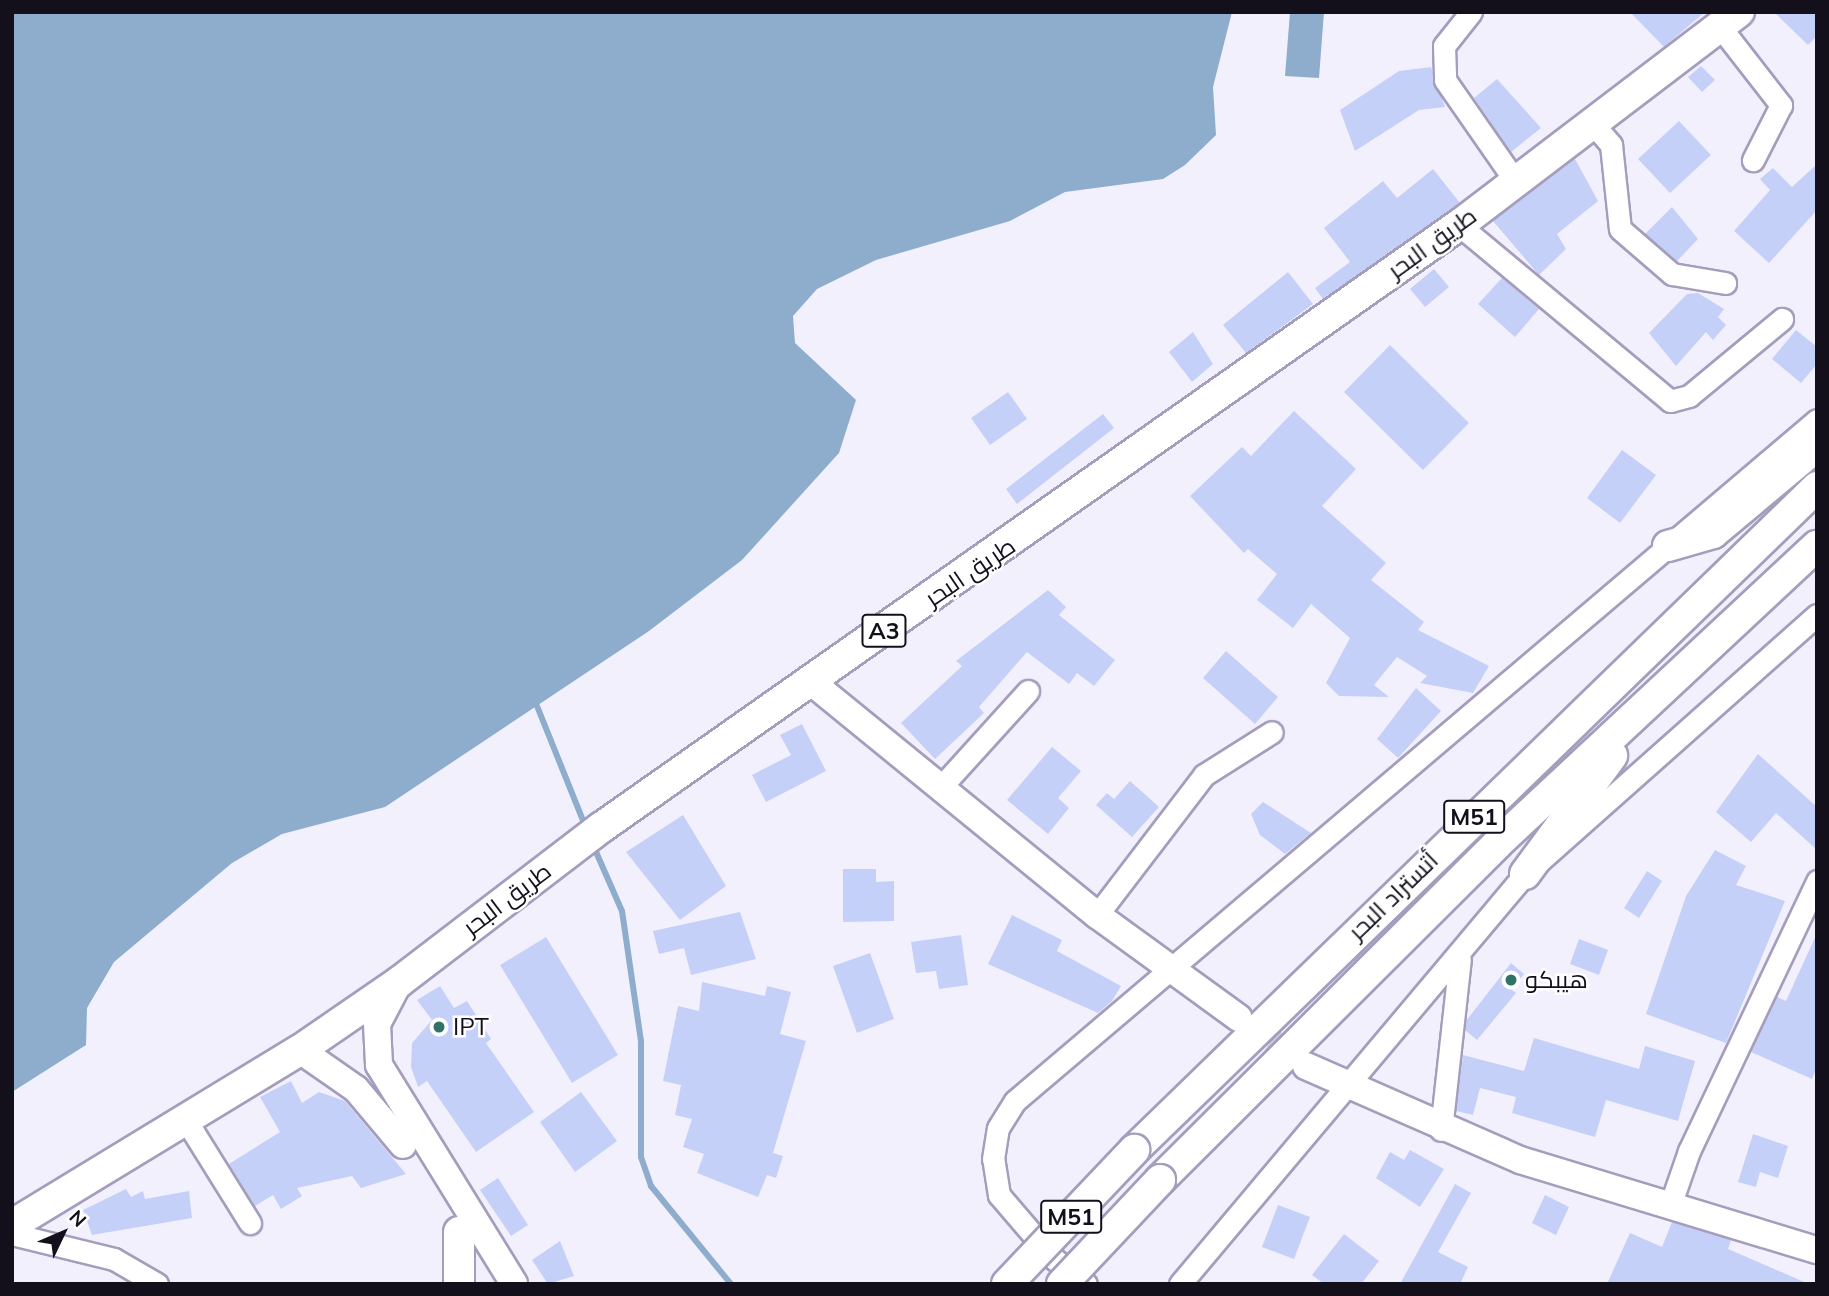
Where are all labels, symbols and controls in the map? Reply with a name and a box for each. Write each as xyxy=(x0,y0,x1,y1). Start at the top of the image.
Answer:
street label: طريق البحر xyxy=(1382,201,1482,285)
street label: طريق البحر xyxy=(919,531,1021,613)
road number: A3 xyxy=(861,611,907,650)
road number: M51 xyxy=(1442,797,1506,836)
street label: أتستراد البحر xyxy=(1342,846,1444,946)
street label: طريق البحر xyxy=(457,857,557,941)
place label: هيبكو xyxy=(1525,966,1588,994)
marker: هيبكو xyxy=(1503,972,1519,988)
place label: IPT xyxy=(453,1013,489,1041)
marker: IPT xyxy=(431,1019,447,1035)
north arrow xyxy=(28,1198,98,1268)
road number: M51 xyxy=(1040,1198,1102,1236)
text: N xyxy=(64,1205,92,1232)

